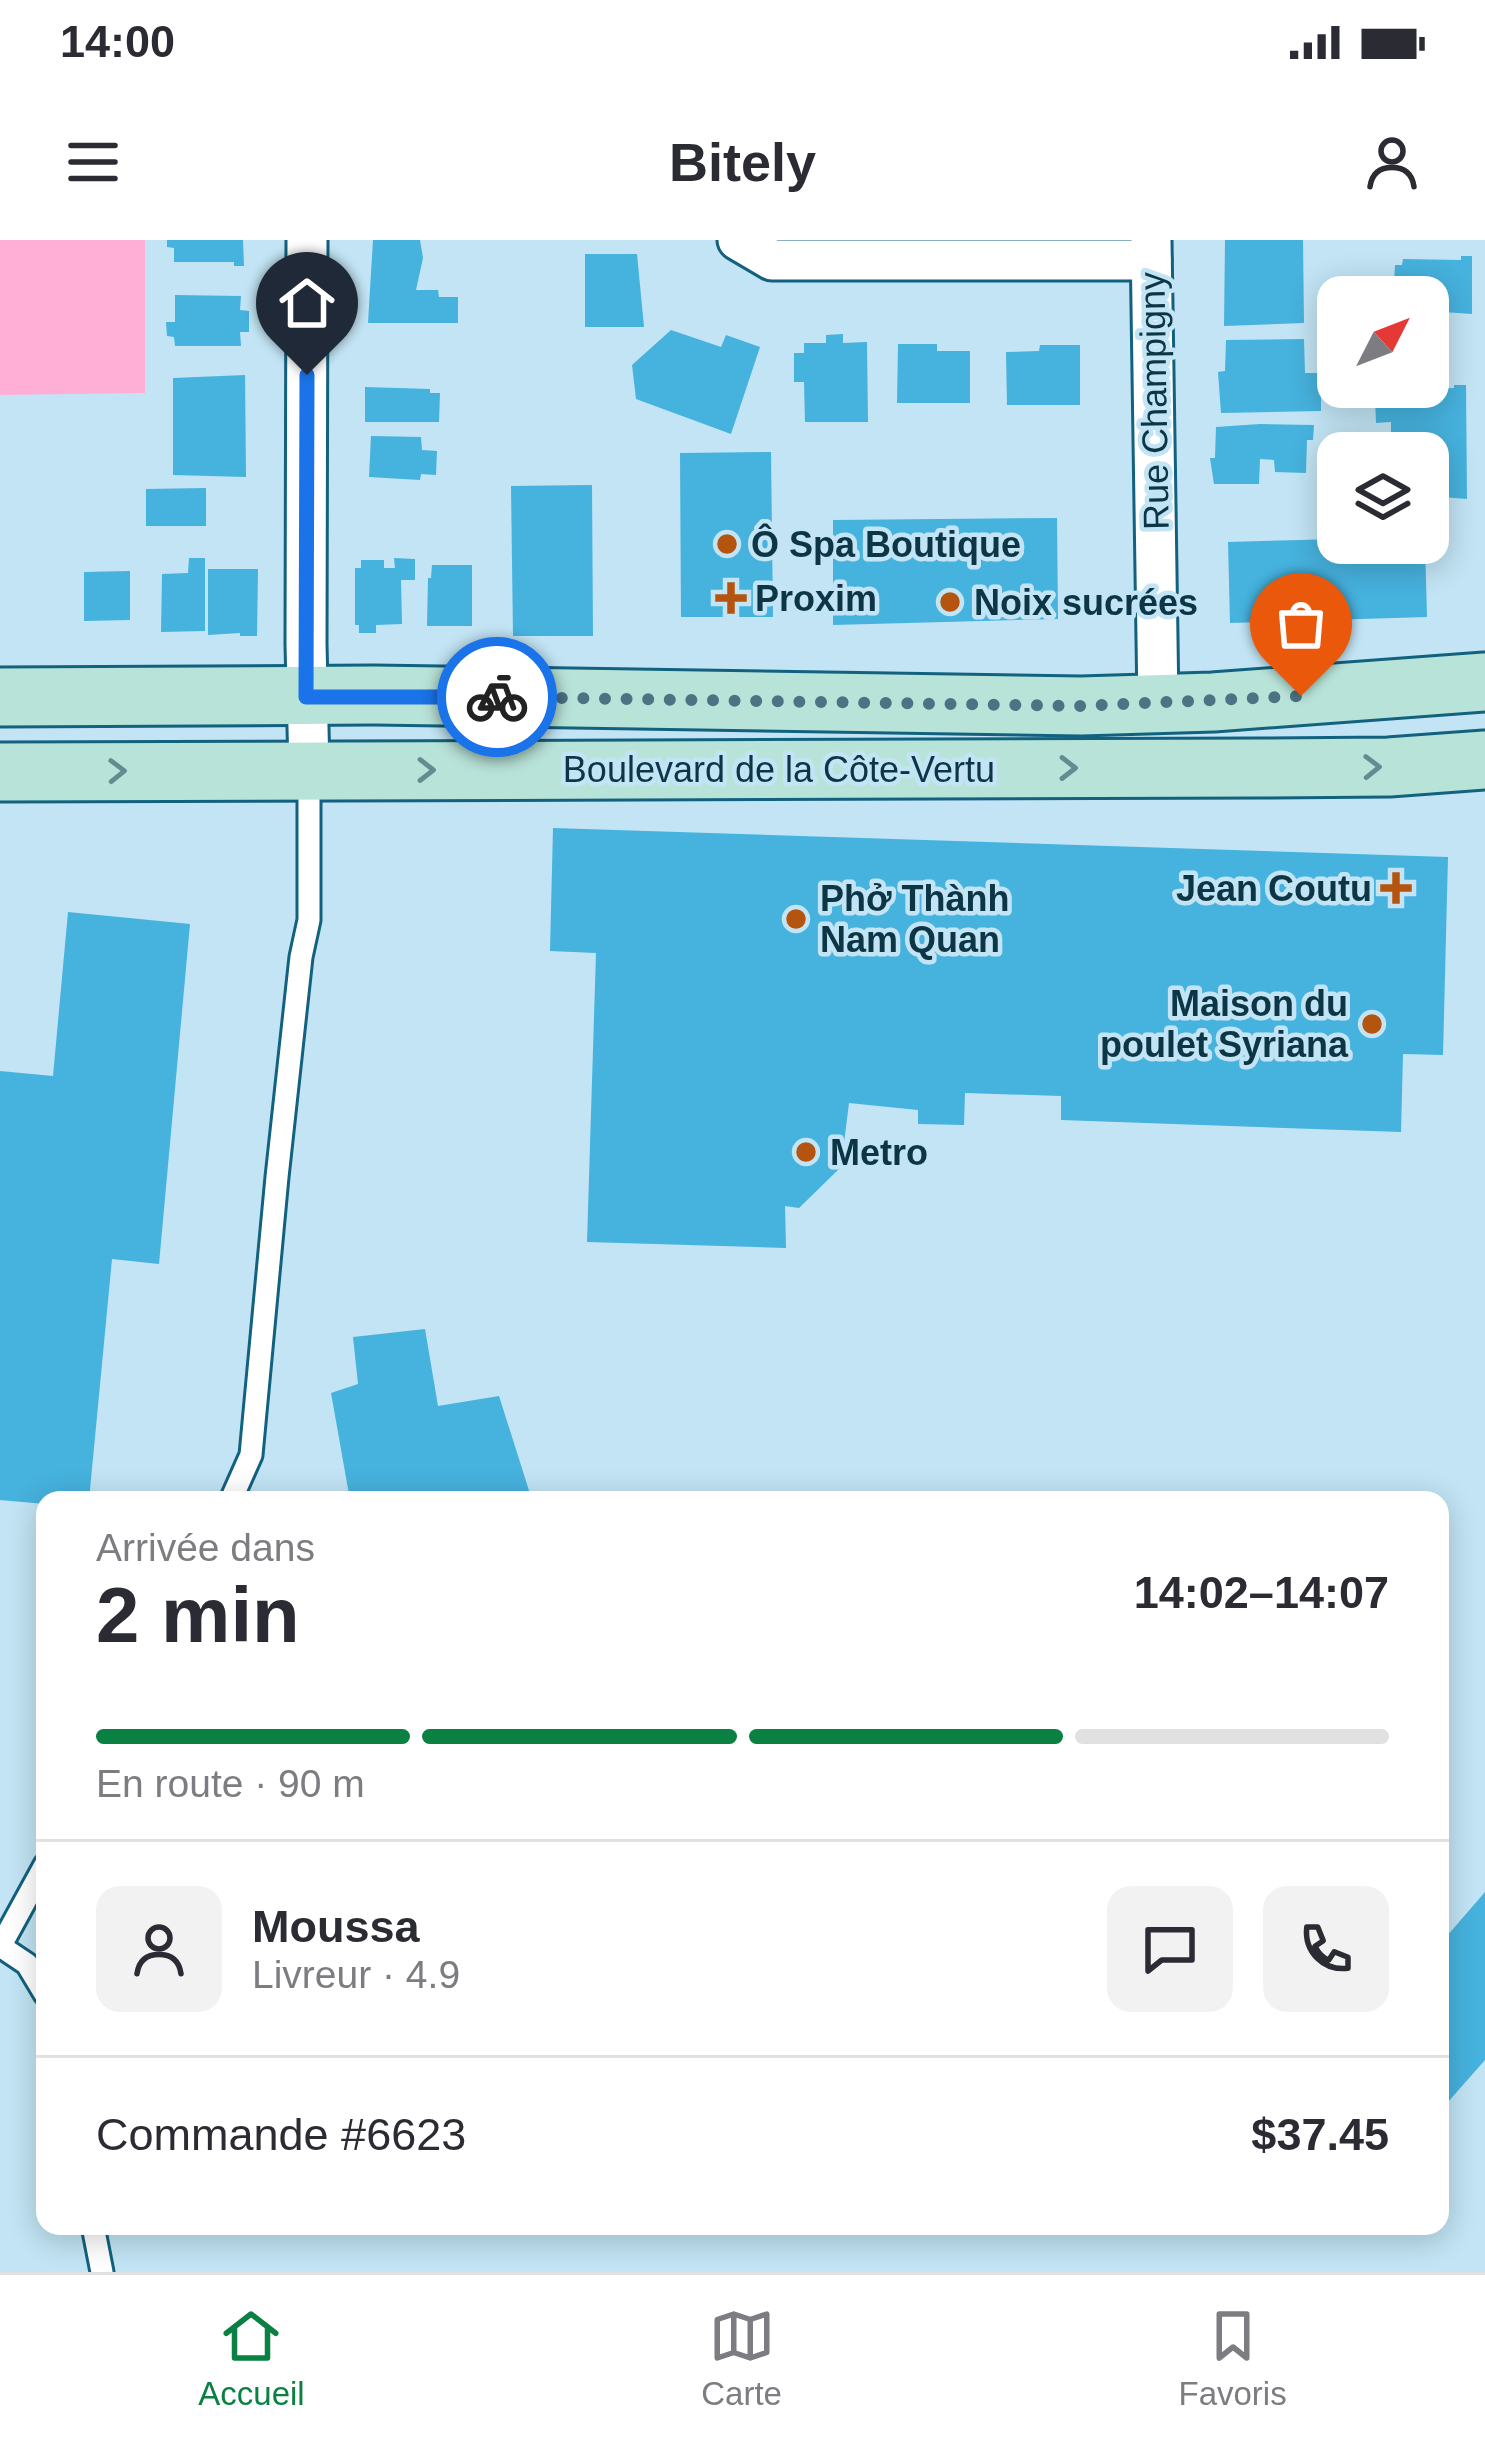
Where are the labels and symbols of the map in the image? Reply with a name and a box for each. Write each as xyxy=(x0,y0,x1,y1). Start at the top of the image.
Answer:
pin xyxy=(256,252,358,375)
street label: Rue Champigny xyxy=(1131,272,1177,530)
north arrow xyxy=(1317,276,1449,408)
place label: Ô Spa Boutique xyxy=(751,523,1021,565)
marker: Ô Spa Boutique xyxy=(714,531,740,557)
pin xyxy=(1250,573,1352,696)
place label: Proxim xyxy=(755,578,877,619)
place label: Noix sucrées xyxy=(974,582,1198,623)
marker: Proxim xyxy=(718,585,744,611)
marker: Noix sucrées xyxy=(937,589,963,615)
courier xyxy=(437,637,557,757)
street label: Boulevard de la Côte-Vertu xyxy=(563,749,995,790)
one-way arrow xyxy=(1363,754,1382,780)
one-way arrow xyxy=(1059,756,1078,782)
one-way arrow xyxy=(108,758,127,784)
one-way arrow xyxy=(417,758,436,784)
place label: Jean Coutu xyxy=(1176,868,1372,909)
marker: Jean Coutu xyxy=(1383,875,1409,901)
place label: Phở Thành Nam Quan xyxy=(820,878,1010,960)
marker: Phở Thành Nam Quan xyxy=(783,906,809,932)
place label: Maison du poulet Syriana xyxy=(1100,983,1349,1065)
marker: Maison du poulet Syriana xyxy=(1359,1011,1385,1037)
place label: Metro xyxy=(830,1132,928,1173)
marker: Metro xyxy=(793,1139,819,1165)

